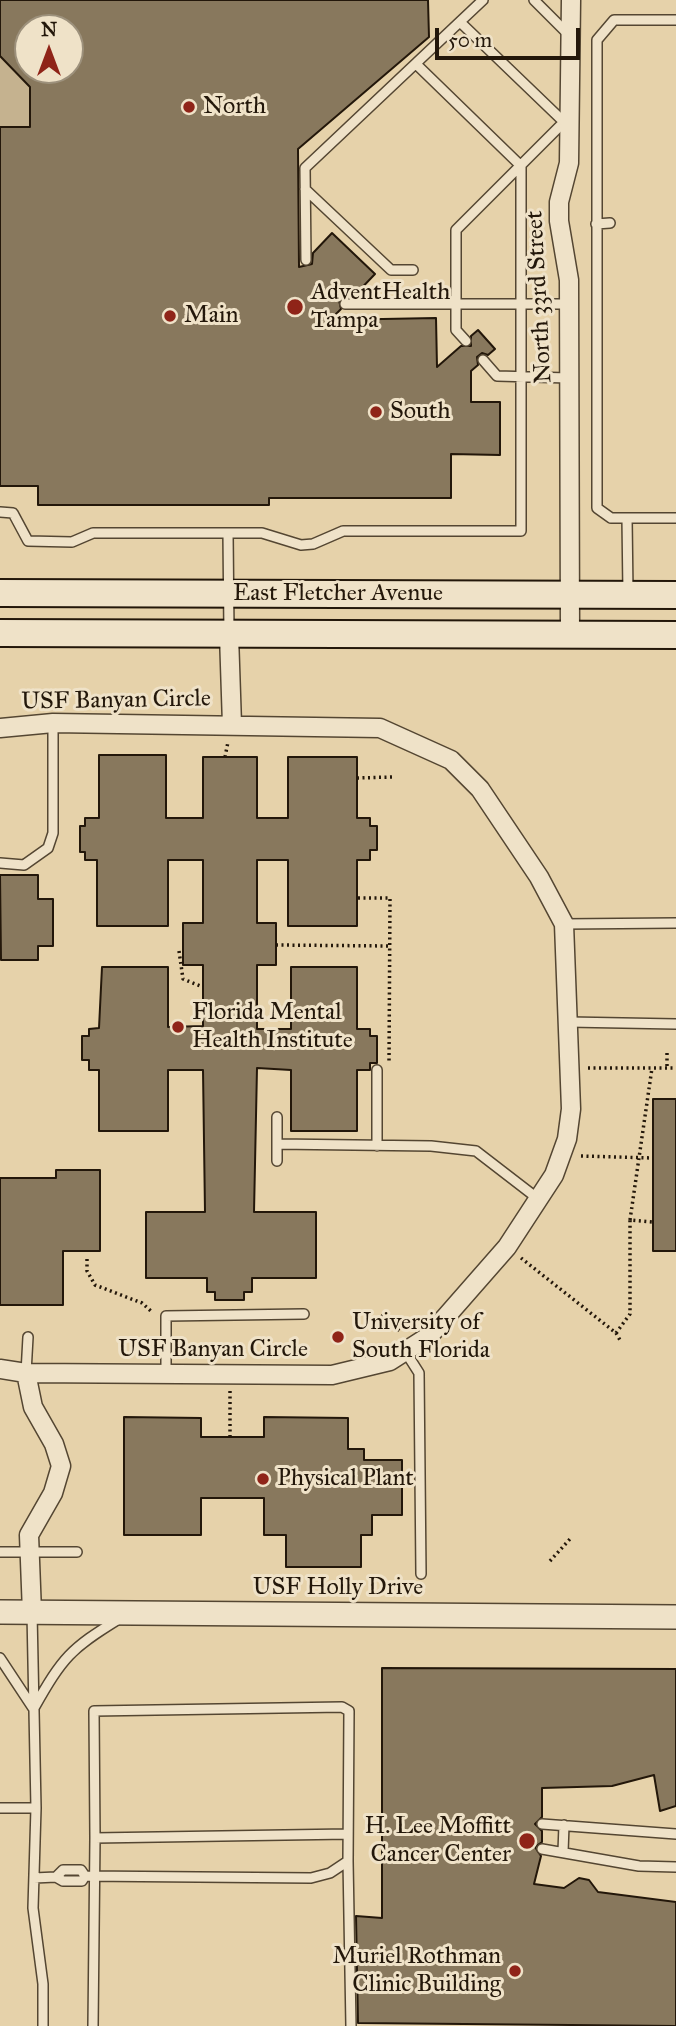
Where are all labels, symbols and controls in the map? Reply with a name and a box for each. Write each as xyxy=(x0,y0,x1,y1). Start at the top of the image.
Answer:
north arrow xyxy=(14,14,84,84)
scale bar xyxy=(438,14,583,58)
text: N xyxy=(41,18,57,41)
text: 50 m xyxy=(448,27,492,53)
place label: North xyxy=(203,93,266,121)
marker: North xyxy=(181,99,197,115)
street label: North 33rd Street xyxy=(521,210,559,384)
place label: AdventHealth Tampa xyxy=(311,279,450,335)
marker: AdventHealth Tampa xyxy=(285,297,305,317)
place label: Main xyxy=(184,302,238,330)
marker: Main xyxy=(162,308,178,324)
place label: South xyxy=(390,398,451,426)
marker: South xyxy=(368,404,384,420)
street label: East Fletcher Avenue xyxy=(233,580,443,608)
street label: USF Banyan Circle xyxy=(21,685,211,717)
place label: Florida Mental Health Institute xyxy=(192,999,353,1055)
marker: Florida Mental Health Institute xyxy=(170,1019,186,1035)
place label: University of South Florida xyxy=(352,1309,490,1365)
marker: University of South Florida xyxy=(330,1329,346,1345)
street label: USF Banyan Circle xyxy=(118,1336,308,1364)
place label: Physical Plant xyxy=(277,1465,414,1493)
marker: Physical Plant xyxy=(255,1471,271,1487)
street label: USF Holly Drive xyxy=(253,1574,423,1602)
place label: H. Lee Moffitt Cancer Center xyxy=(364,1813,511,1869)
marker: H. Lee Moffitt Cancer Center xyxy=(517,1831,537,1851)
place label: Muriel Rothman Clinic Building xyxy=(332,1943,501,1999)
marker: Muriel Rothman Clinic Building xyxy=(507,1963,523,1979)

